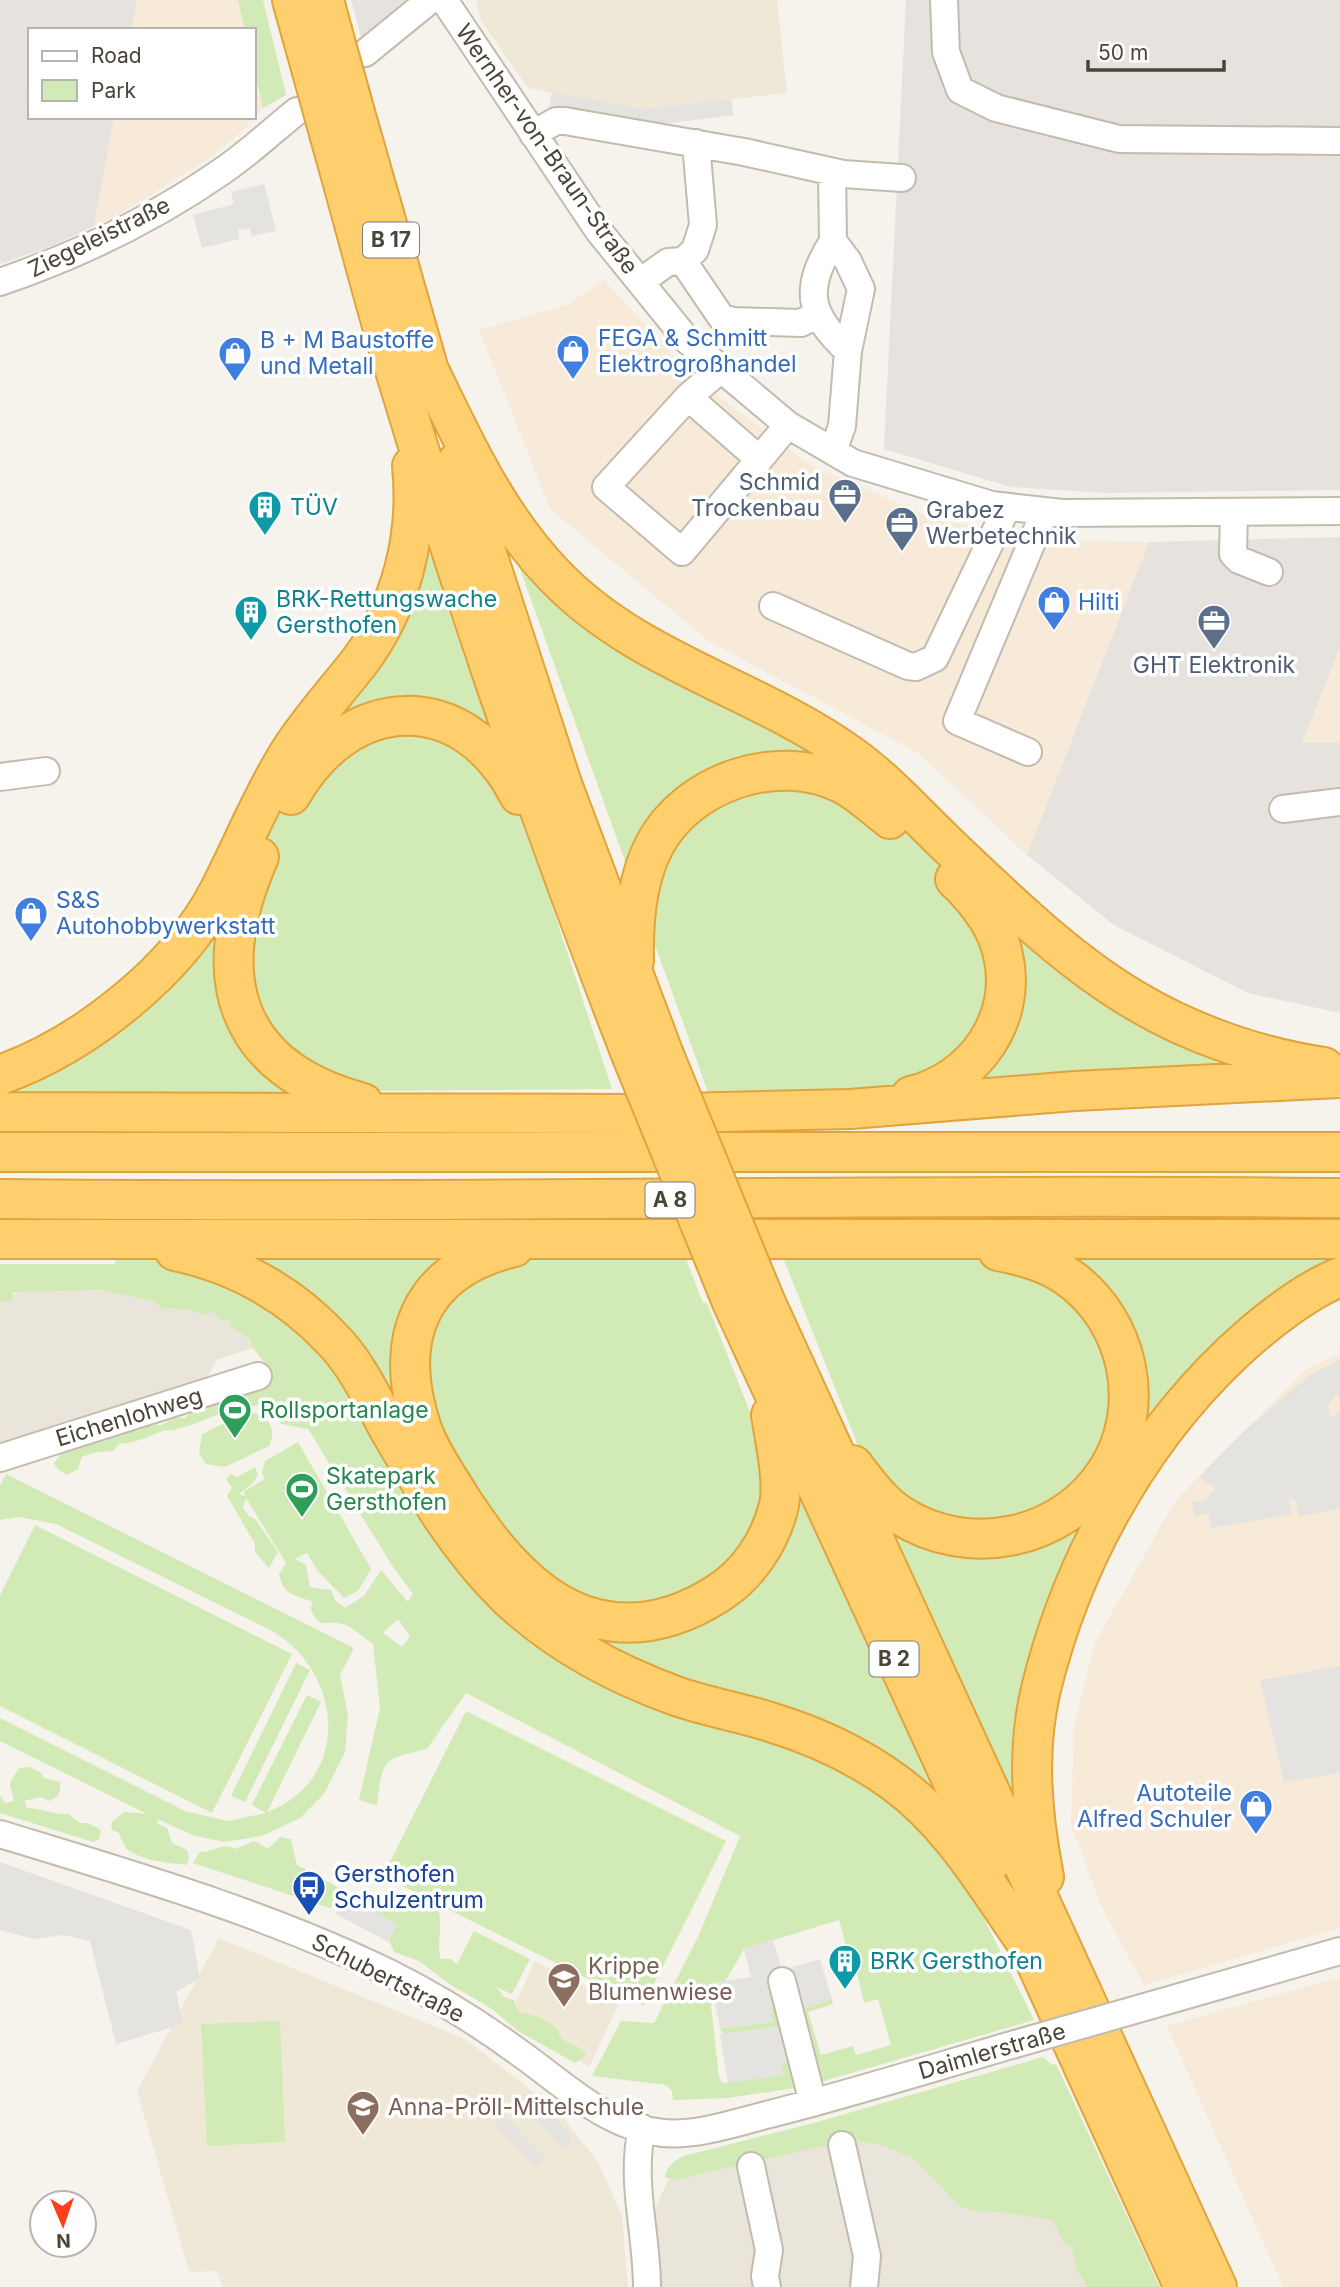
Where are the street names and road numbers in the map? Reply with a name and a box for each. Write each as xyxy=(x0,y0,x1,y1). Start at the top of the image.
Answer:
street label: Wernher-von-Braun-Straße xyxy=(450,18,644,280)
street label: Ziegeleistraße xyxy=(24,191,174,283)
road number: B 17 xyxy=(363,222,419,258)
road number: A 8 xyxy=(646,1182,694,1218)
street label: Eichenlohweg xyxy=(52,1381,206,1453)
road number: B 2 xyxy=(870,1642,918,1676)
street label: Schubertstraße xyxy=(307,1927,469,2029)
street label: Daimlerstraße xyxy=(915,2017,1069,2085)

